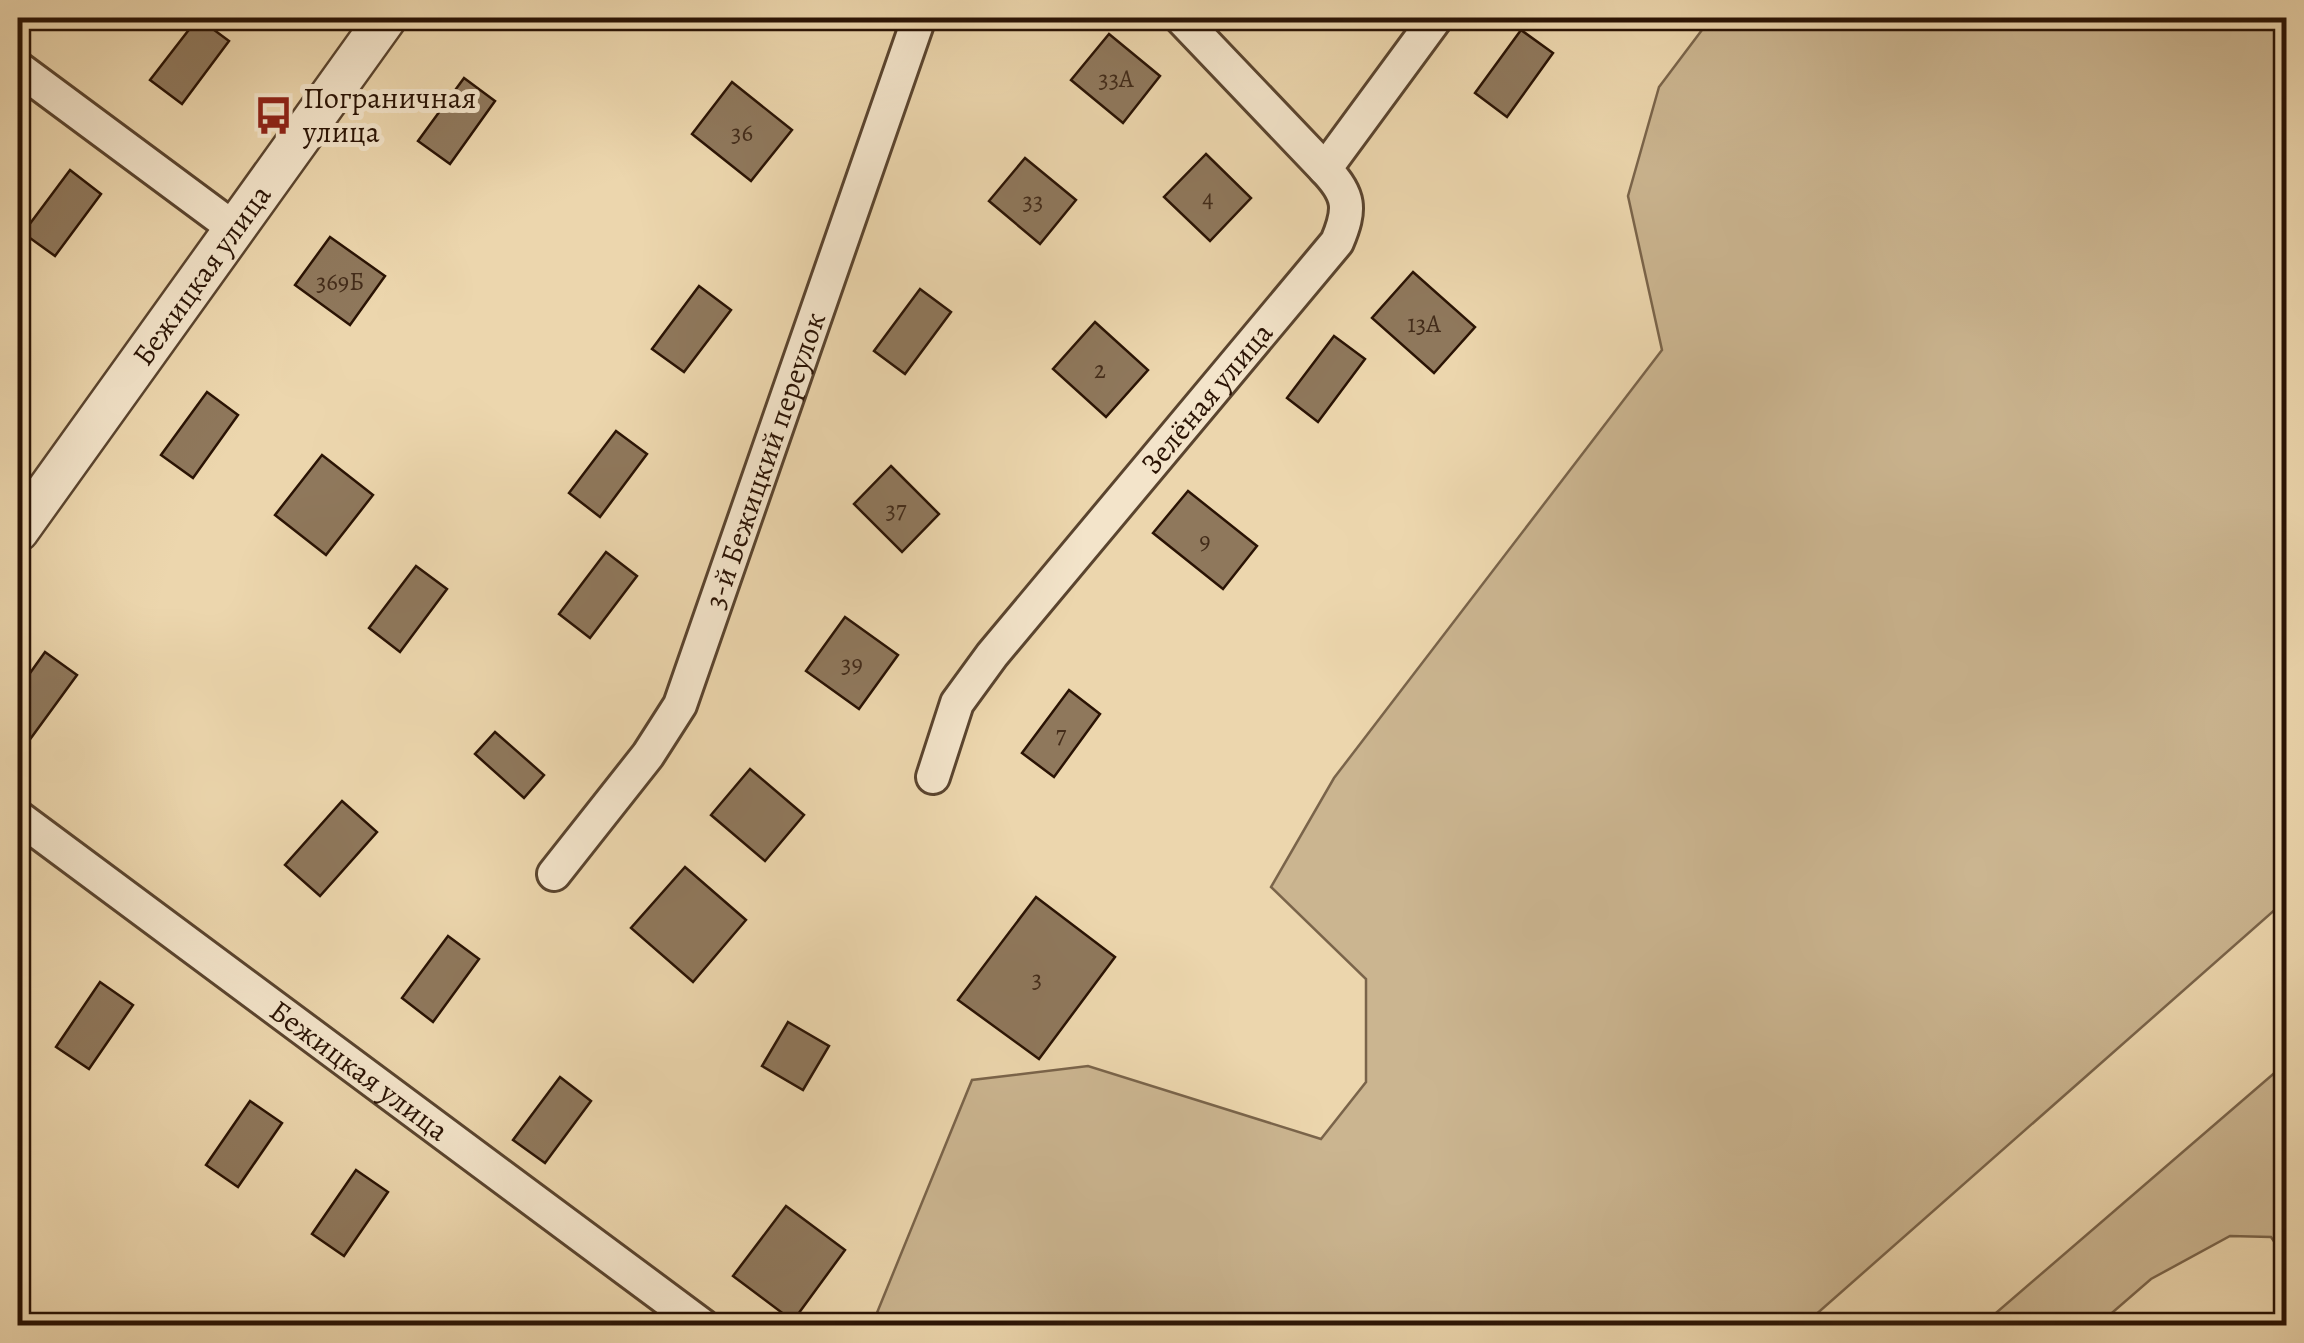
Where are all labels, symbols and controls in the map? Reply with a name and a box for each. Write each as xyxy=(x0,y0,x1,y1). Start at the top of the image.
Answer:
house number: 33А xyxy=(1098,62,1134,96)
place label: Пограничная улица xyxy=(302,78,476,152)
bus stop icon: Пограничная улица xyxy=(252,94,294,136)
house number: 36 xyxy=(731,116,753,150)
street label: Бежицкая улица xyxy=(123,176,280,374)
house number: 4 xyxy=(1202,182,1214,216)
house number: 33 xyxy=(1023,184,1043,218)
house number: 369Б xyxy=(316,265,364,299)
street label: 3-й Бежицкий переулок xyxy=(695,307,835,614)
house number: 13А xyxy=(1407,307,1441,341)
street label: Зелёная улица xyxy=(1132,314,1282,482)
house number: 2 xyxy=(1094,353,1106,387)
house number: 37 xyxy=(886,493,907,527)
house number: 9 xyxy=(1199,524,1211,558)
house number: 39 xyxy=(841,647,863,681)
house number: 7 xyxy=(1056,718,1067,752)
house number: 3 xyxy=(1032,962,1042,996)
street label: Бежицкая улица xyxy=(261,991,457,1150)

